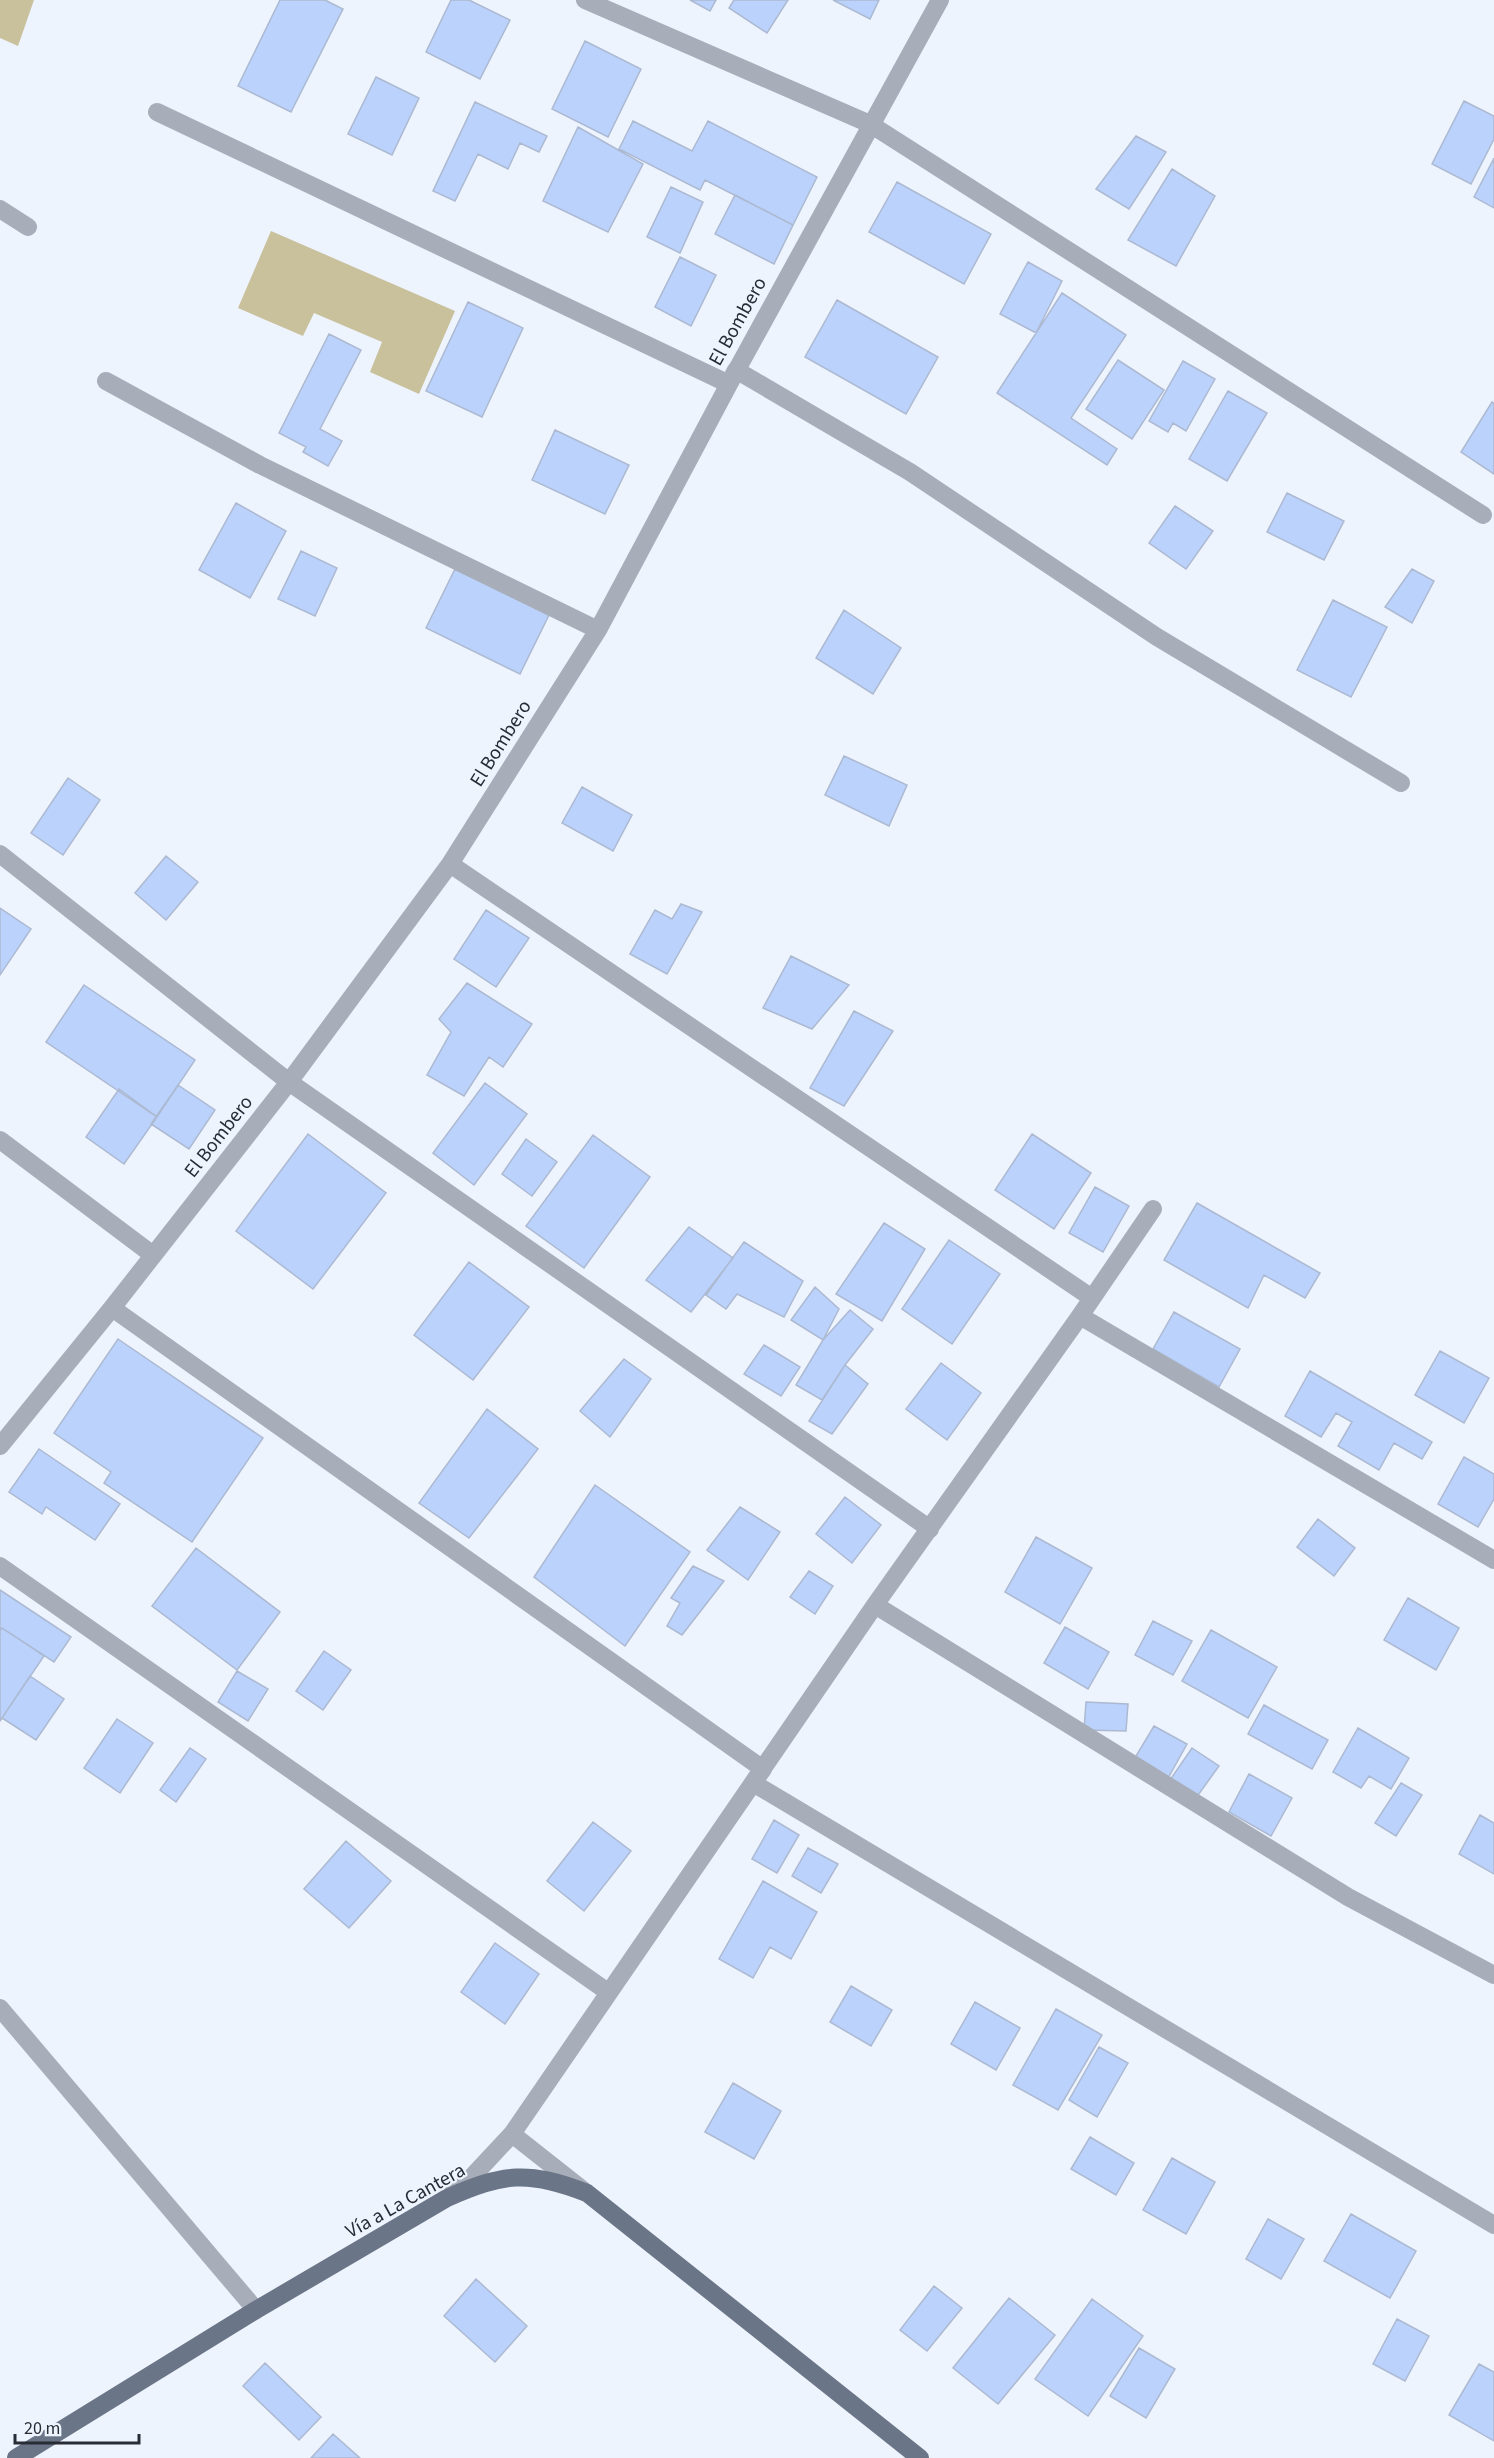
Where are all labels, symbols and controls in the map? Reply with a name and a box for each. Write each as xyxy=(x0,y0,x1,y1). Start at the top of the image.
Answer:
street label: El Bombero xyxy=(702,272,774,371)
street label: El Bombero xyxy=(463,695,539,792)
street label: El Bombero xyxy=(178,1090,260,1184)
street label: Vía a La Cantera xyxy=(341,2156,470,2245)
scale bar xyxy=(15,2407,140,2445)
text: 20 m xyxy=(24,2416,60,2441)

